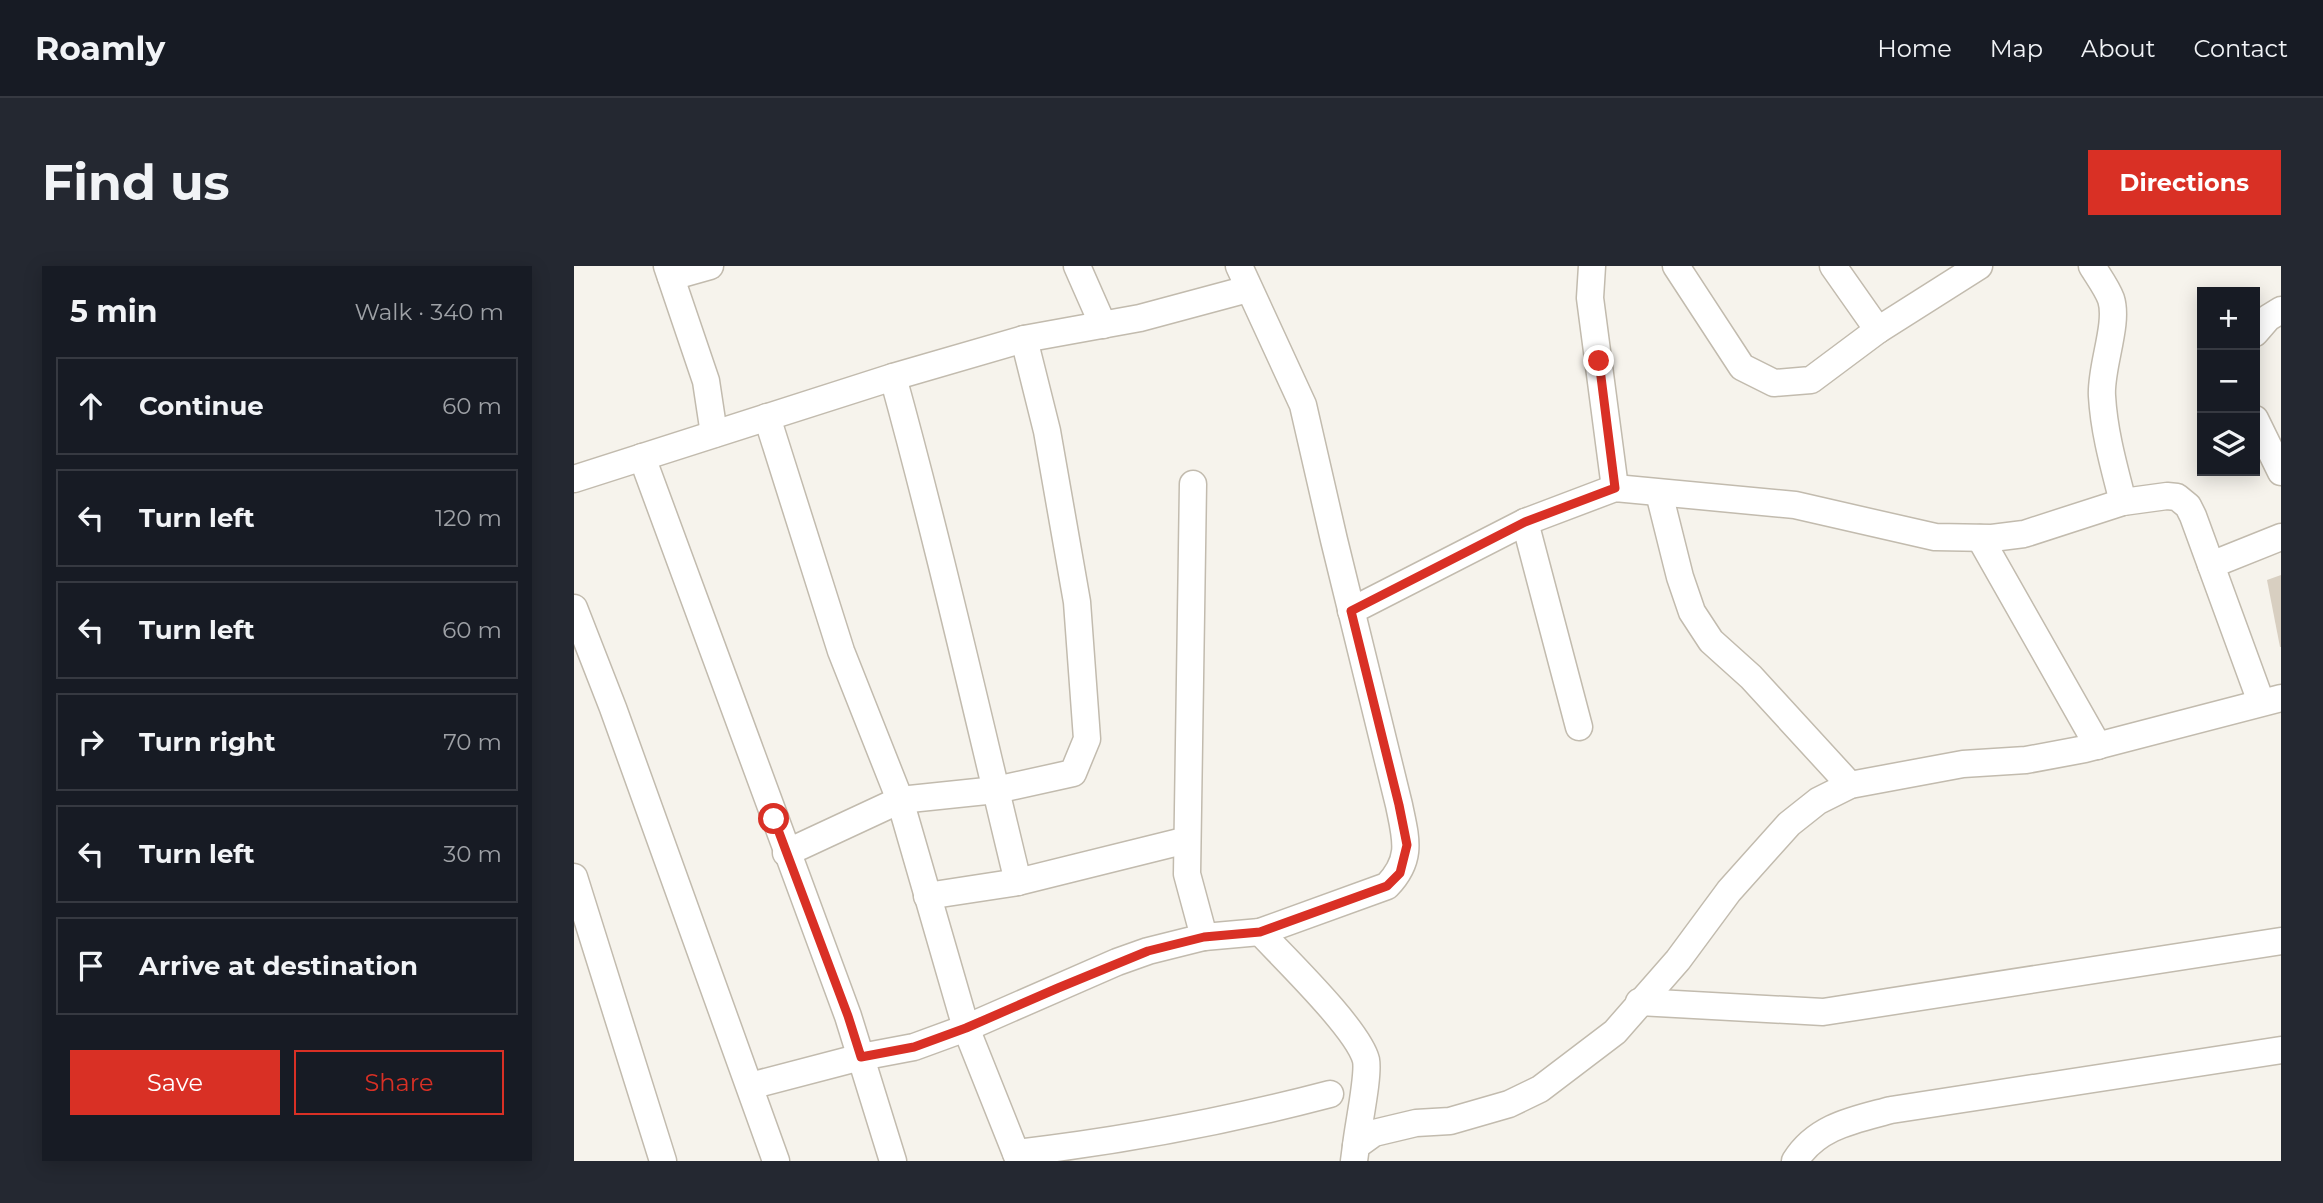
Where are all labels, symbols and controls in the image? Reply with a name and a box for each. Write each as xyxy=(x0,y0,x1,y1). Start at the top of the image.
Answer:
text: Roamly xyxy=(35,28,165,68)
text: Home xyxy=(1877,34,1952,63)
text: Map xyxy=(1990,34,2043,63)
text: About xyxy=(2081,34,2155,63)
text: Contact xyxy=(2193,34,2288,63)
button: Directions xyxy=(2088,150,2281,215)
text: Find us xyxy=(42,153,230,212)
map controls xyxy=(2197,287,2260,476)
button: + xyxy=(2197,287,2260,350)
text: 5 min xyxy=(70,293,158,330)
text: Walk · 340 m xyxy=(355,298,504,326)
route end xyxy=(1583,345,1614,376)
button: − xyxy=(2197,350,2260,413)
icon: ahead xyxy=(72,387,110,425)
text: Continue xyxy=(139,390,264,422)
text: 60 m xyxy=(442,392,502,420)
button: layers xyxy=(2197,413,2260,476)
icon: left xyxy=(72,499,110,537)
text: Turn left xyxy=(139,502,255,534)
text: 120 m xyxy=(435,504,502,532)
icon: left xyxy=(72,611,110,649)
text: Turn left xyxy=(139,614,255,646)
text: 60 m xyxy=(442,616,502,644)
icon: right xyxy=(72,723,110,761)
text: Turn right xyxy=(139,726,275,758)
text: 70 m xyxy=(443,728,502,756)
route start xyxy=(758,803,789,834)
icon: left xyxy=(72,835,110,873)
text: Turn left xyxy=(139,838,255,870)
text: 30 m xyxy=(443,840,502,868)
icon: arrive xyxy=(72,947,110,985)
text: Arrive at destination xyxy=(139,950,418,982)
button: Save xyxy=(70,1050,280,1115)
button: Share xyxy=(294,1050,504,1115)

